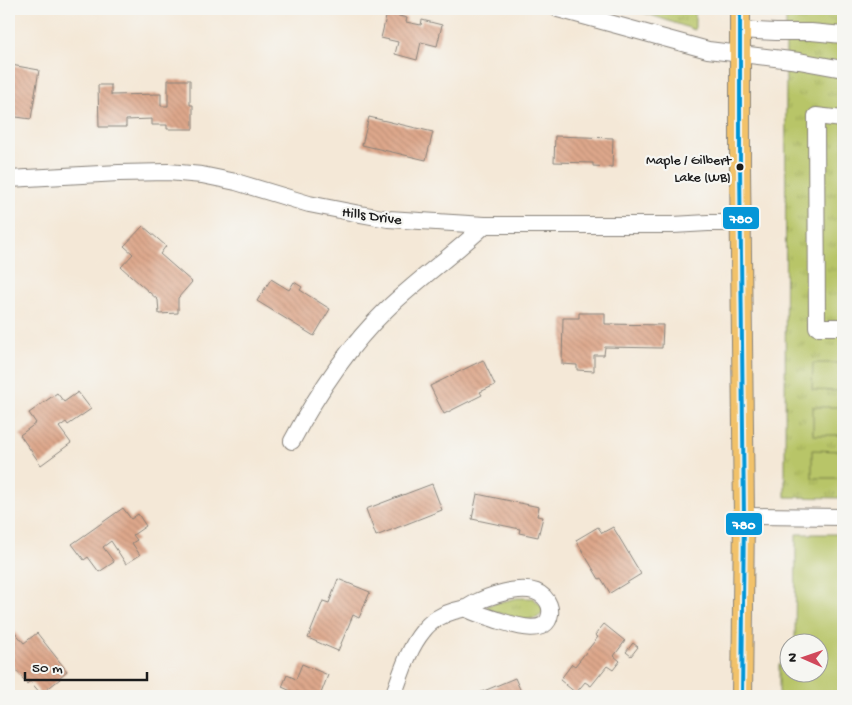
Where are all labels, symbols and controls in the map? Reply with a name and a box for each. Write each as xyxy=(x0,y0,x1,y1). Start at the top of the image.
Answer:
place label: Maple / Gilbert Lake (WB) xyxy=(646,153,732,187)
marker: Maple / Gilbert Lake (WB) xyxy=(735,162,745,172)
street label: Hills Drive xyxy=(341,204,403,230)
line badge: 780 xyxy=(722,206,760,230)
text: 780 xyxy=(729,212,752,229)
line badge: 780 xyxy=(725,512,763,536)
text: 780 xyxy=(732,518,755,535)
north arrow xyxy=(780,632,830,682)
scale bar xyxy=(25,650,148,682)
text: N xyxy=(785,653,802,662)
text: 50 m xyxy=(32,660,63,678)

